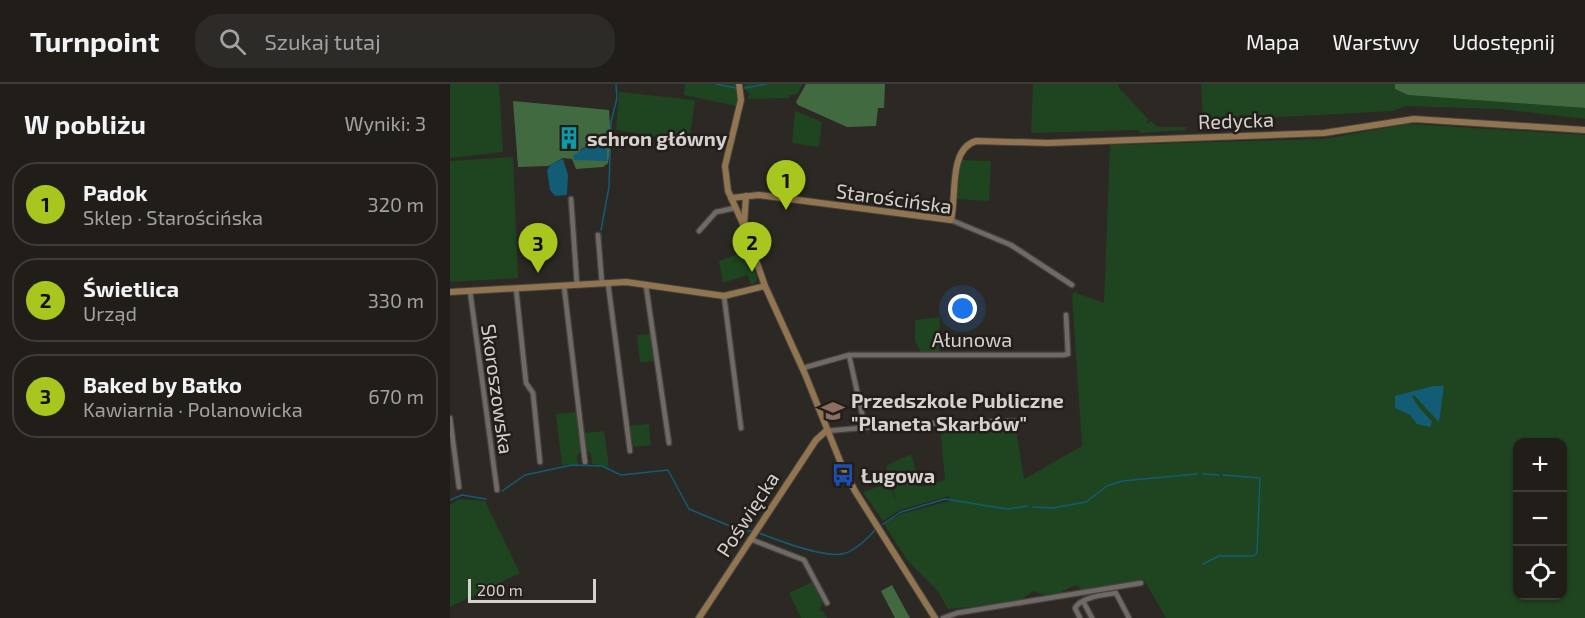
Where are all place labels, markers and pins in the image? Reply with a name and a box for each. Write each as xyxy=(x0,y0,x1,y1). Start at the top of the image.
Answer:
building icon: schron główny xyxy=(556,125,582,151)
place label: schron główny xyxy=(587,126,728,151)
pin: 1 xyxy=(766,160,806,210)
pin: 2 xyxy=(732,222,772,272)
pin: 3 xyxy=(518,224,557,273)
place label: Przedszkole Publiczne "Planeta Skarbów" xyxy=(851,388,1064,435)
school or university icon: Przedszkole Publiczne "Planeta Skarbów" xyxy=(820,398,846,424)
bus stop icon: Ługowa xyxy=(830,462,856,488)
place label: Ługowa xyxy=(861,463,935,487)

